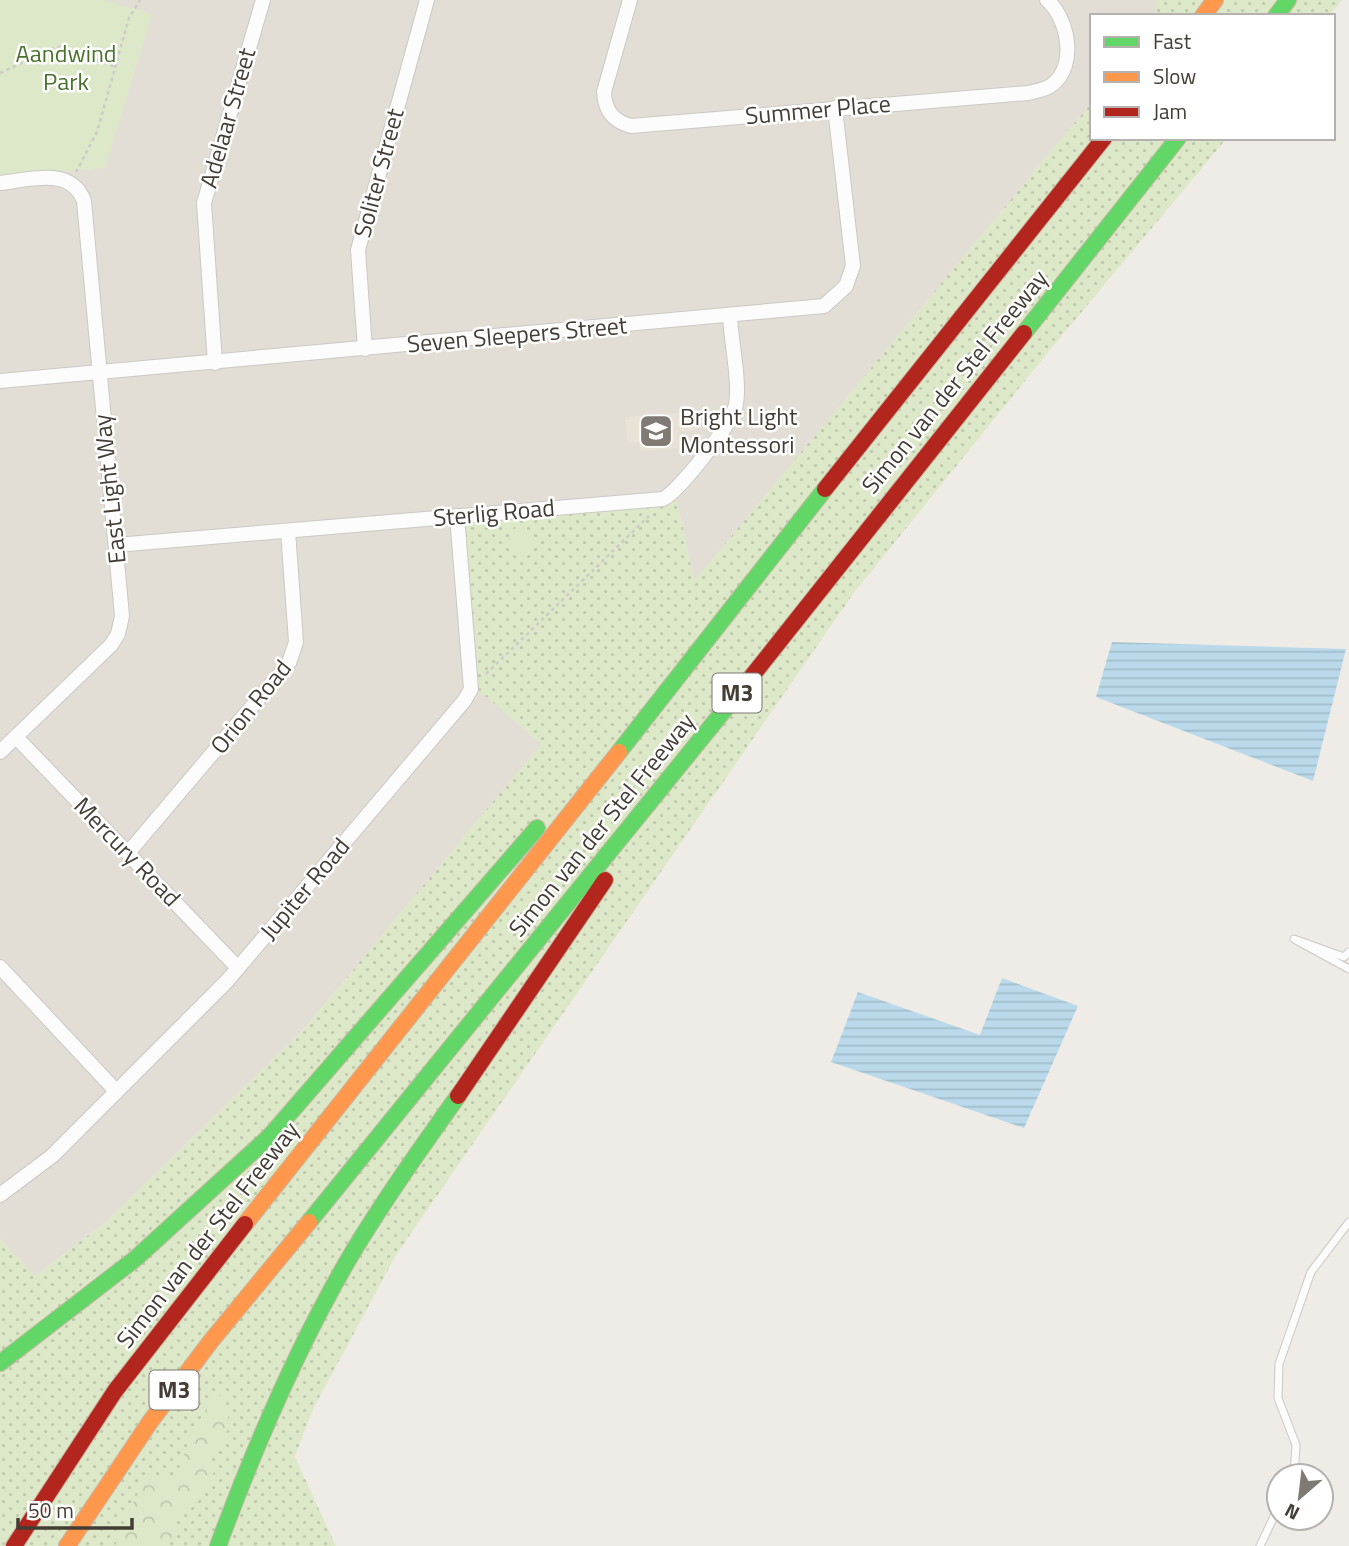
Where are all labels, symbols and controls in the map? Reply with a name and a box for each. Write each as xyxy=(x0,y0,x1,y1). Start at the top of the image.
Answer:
legend xyxy=(1090,14,1335,140)
text: Fast xyxy=(1153,25,1192,57)
park label: Aandwind Park xyxy=(15,35,117,99)
street label: Adelaar Street xyxy=(190,43,264,192)
text: Slow xyxy=(1153,60,1196,92)
street label: Summer Place xyxy=(744,85,892,133)
text: Jam xyxy=(1153,95,1187,127)
street label: Soliter Street xyxy=(344,104,413,241)
street label: Simon van der Stel Freeway xyxy=(852,261,1056,501)
street label: Seven Sleepers Street xyxy=(405,306,629,362)
place label: Bright Light Montessori xyxy=(680,398,798,462)
street label: East Light Way xyxy=(83,412,135,566)
school or university icon: Bright Light Montessori xyxy=(637,412,675,450)
street label: Sterlig Road xyxy=(432,489,556,535)
street label: Orion Road xyxy=(201,651,300,761)
road number: M3 xyxy=(712,674,762,712)
street label: Simon van der Stel Freeway xyxy=(499,704,703,944)
street label: Mercury Road xyxy=(66,788,189,914)
street label: Jupiter Road xyxy=(251,829,358,947)
street label: Simon van der Stel Freeway xyxy=(107,1113,308,1355)
road number: M3 xyxy=(150,1371,198,1410)
north arrow xyxy=(1265,1462,1335,1532)
scale bar xyxy=(18,1486,131,1530)
text: 50 m xyxy=(28,1494,74,1526)
text: N xyxy=(1279,1497,1304,1528)

